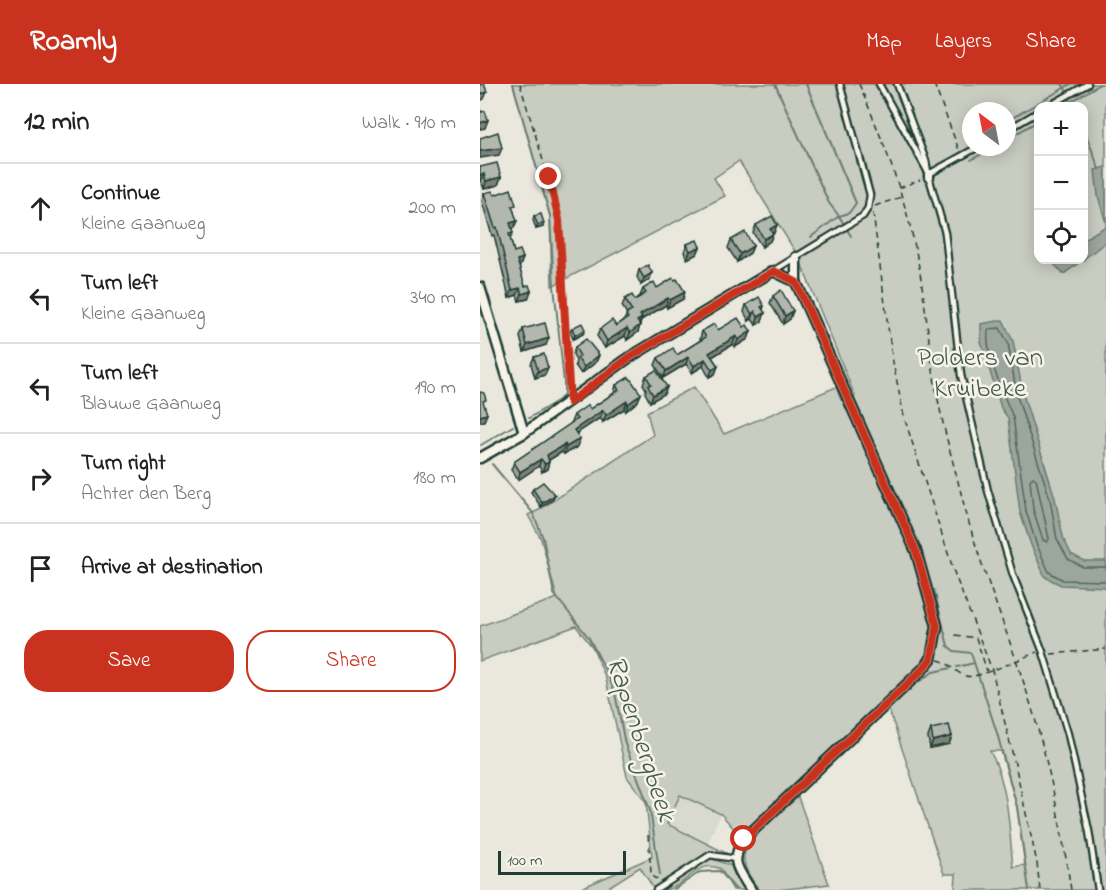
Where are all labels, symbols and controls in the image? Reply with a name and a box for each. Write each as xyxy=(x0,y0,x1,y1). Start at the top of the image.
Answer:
text: Roamly xyxy=(30,22,117,63)
text: Map xyxy=(866,27,902,57)
text: Layers xyxy=(935,27,992,57)
text: Share xyxy=(1025,27,1076,57)
north arrow xyxy=(962,102,1016,156)
map controls xyxy=(1034,102,1088,264)
button: + xyxy=(1034,102,1088,156)
text: 12 min xyxy=(24,104,89,142)
text: Walk · 910 m xyxy=(362,109,456,138)
button: − xyxy=(1034,156,1088,210)
route end xyxy=(535,163,561,189)
text: Continue xyxy=(81,178,160,210)
icon: ahead xyxy=(24,192,57,225)
text: 200 m xyxy=(408,194,456,223)
text: Kleine Gaanweg xyxy=(81,210,206,239)
button: locate xyxy=(1034,210,1088,264)
text: Turn left xyxy=(81,268,158,300)
icon: left xyxy=(24,282,57,315)
text: 340 m xyxy=(410,284,456,313)
text: Kleine Gaanweg xyxy=(81,300,206,329)
park label: Polders van Kruibeke xyxy=(917,339,1043,409)
text: Turn left xyxy=(81,358,158,390)
icon: left xyxy=(24,372,57,405)
text: 190 m xyxy=(414,374,456,403)
text: Blauwe Gaanweg xyxy=(81,390,221,419)
text: Turn right xyxy=(81,448,166,480)
icon: right xyxy=(24,462,57,495)
text: 180 m xyxy=(413,464,456,493)
text: Achter den Berg xyxy=(81,480,211,509)
icon: arrive xyxy=(24,552,57,585)
text: Arrive at destination xyxy=(81,552,263,584)
button: Save xyxy=(24,630,234,692)
button: Share xyxy=(246,630,456,692)
water label: Rapenbergbeek xyxy=(594,651,686,829)
route start xyxy=(730,825,756,851)
scale bar xyxy=(498,848,626,876)
text: 100 m xyxy=(507,849,542,873)

